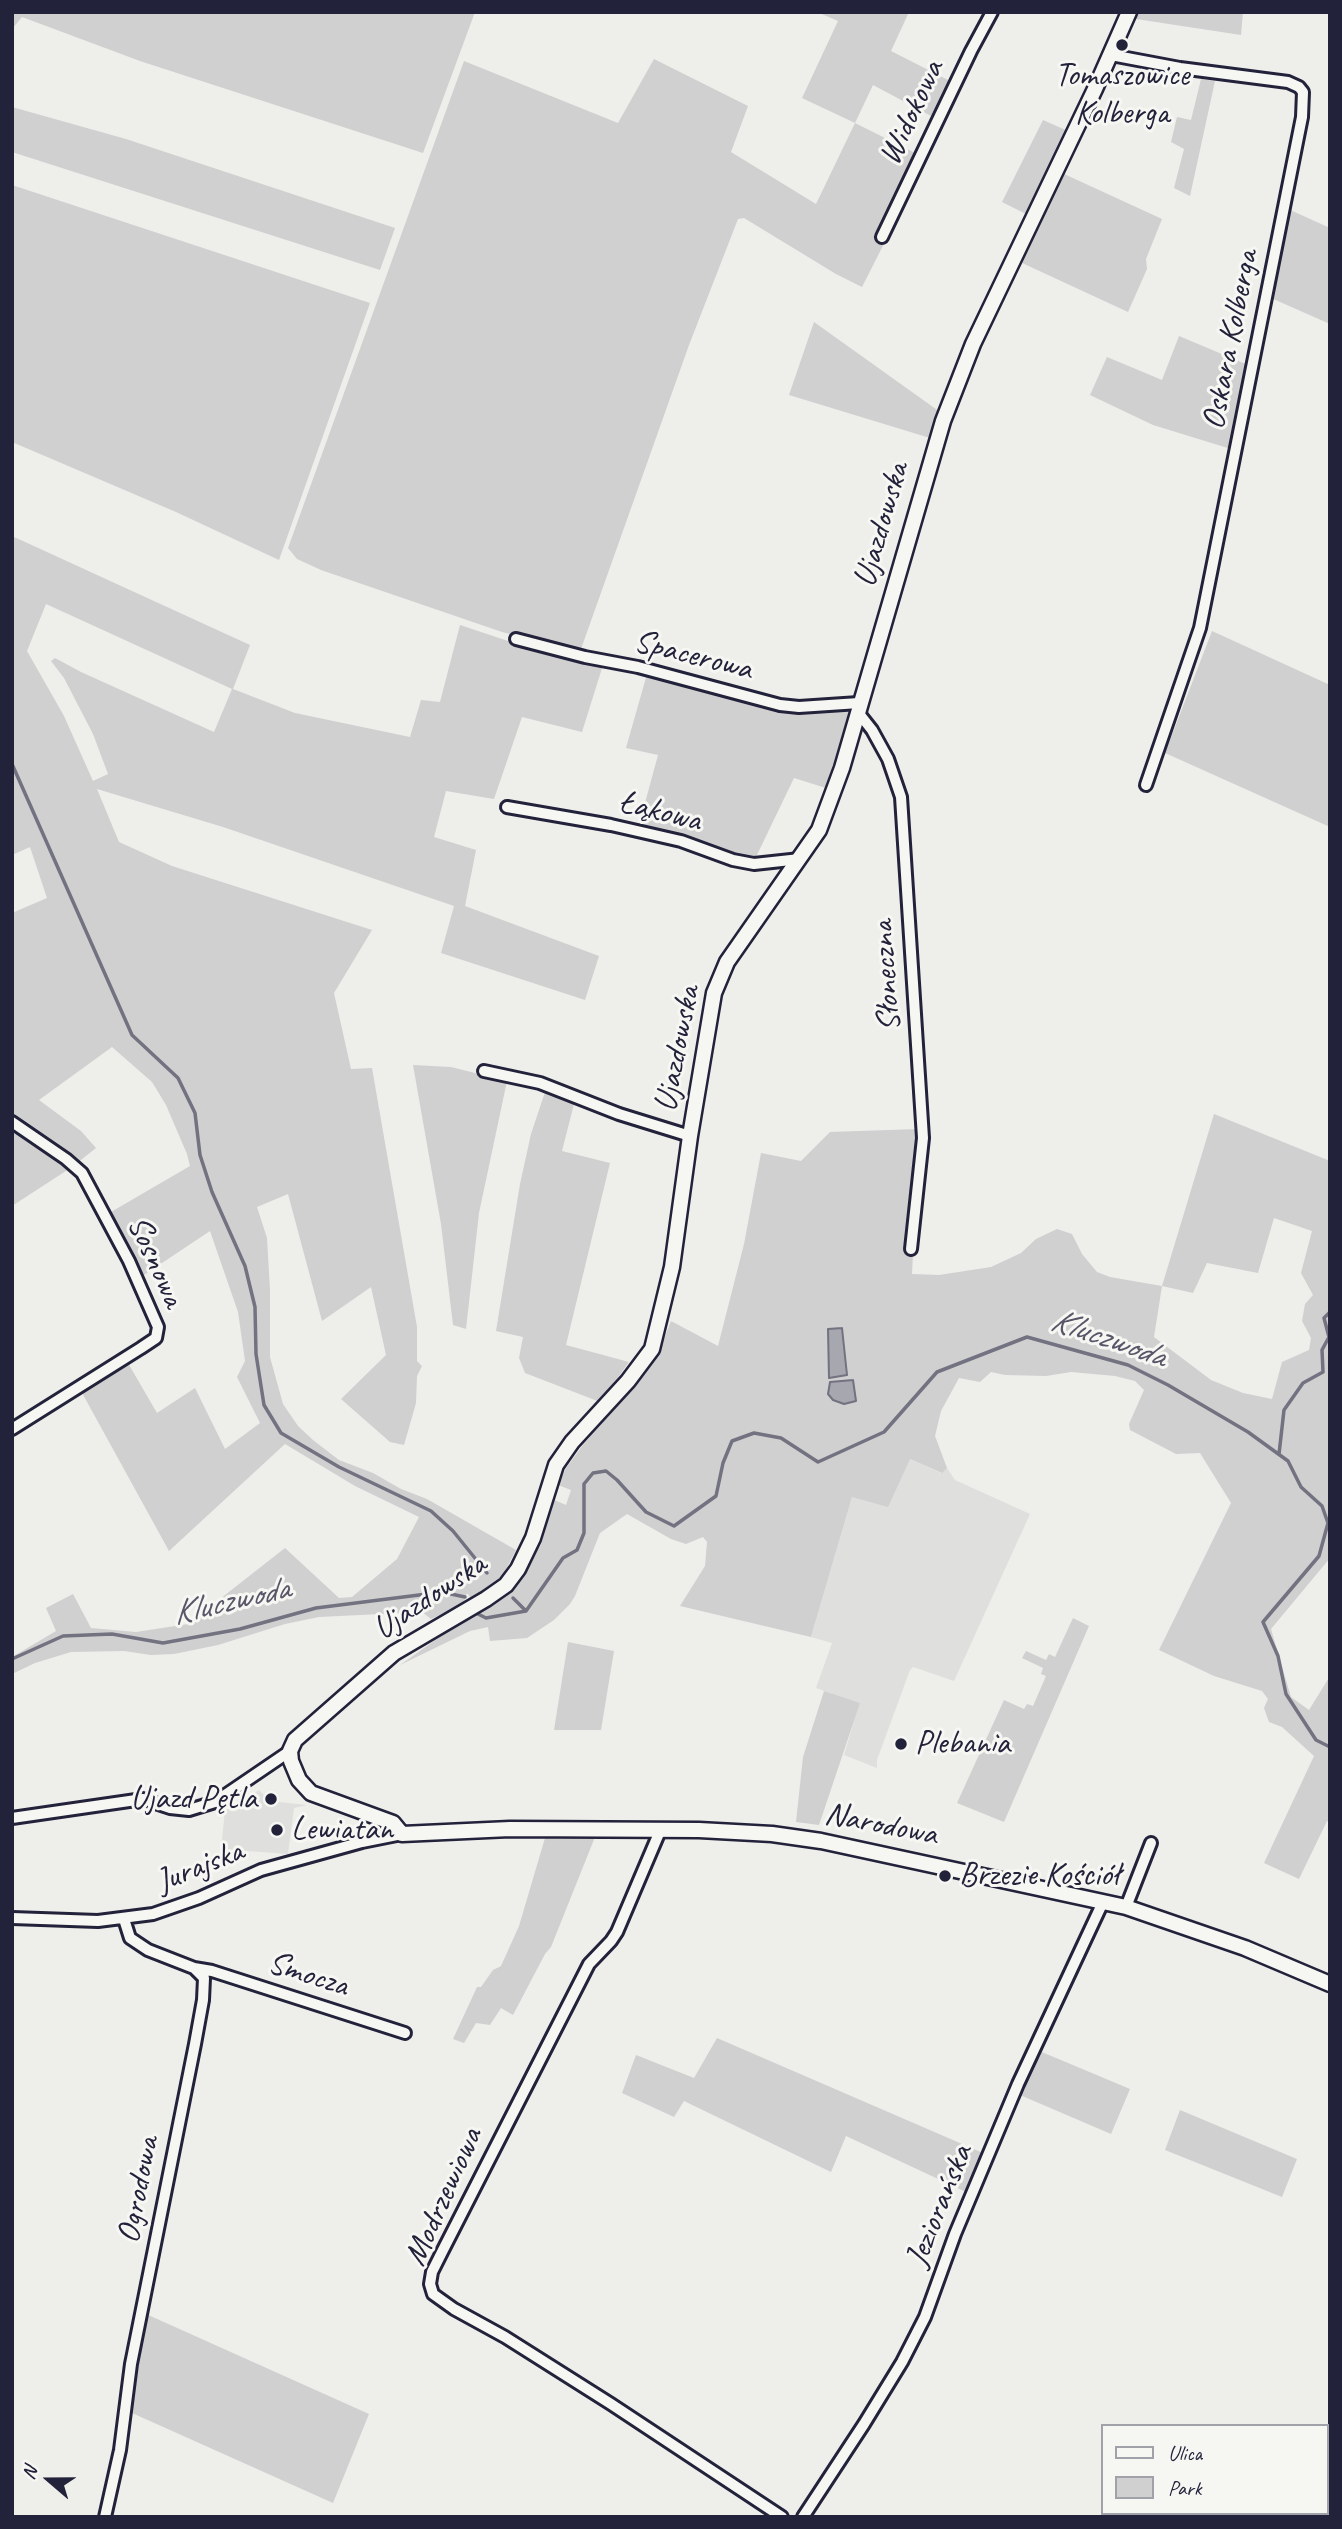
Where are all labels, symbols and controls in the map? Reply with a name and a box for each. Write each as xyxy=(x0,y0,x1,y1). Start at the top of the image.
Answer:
marker: Tomaszowice Kolberga xyxy=(1114,37,1130,53)
street label: Widokowa xyxy=(871,54,953,172)
place label: Tomaszowice Kolberga xyxy=(1055,56,1189,134)
street label: Oskara Kolberga xyxy=(1194,247,1268,433)
street label: Ujazdowska xyxy=(845,458,919,592)
street label: Spacerowa xyxy=(630,622,756,690)
street label: Łąkowa xyxy=(615,783,705,841)
street label: Słoneczna xyxy=(863,919,911,1033)
street label: Ujazdowska xyxy=(646,983,710,1115)
street label: Sosnowa xyxy=(117,1210,193,1314)
water label: Kluczwoda xyxy=(1045,1300,1171,1378)
street label: Ujazdowska xyxy=(366,1545,494,1649)
water label: Kluczwoda xyxy=(169,1568,293,1636)
place label: Plebania xyxy=(915,1724,1010,1764)
marker: Plebania xyxy=(893,1736,909,1752)
place label: Ujazd Pętla xyxy=(130,1779,257,1819)
marker: Ujazd Pętla xyxy=(263,1791,279,1807)
street label: Narodowa xyxy=(821,1795,941,1855)
place label: Lewiatan xyxy=(291,1810,393,1850)
marker: Lewiatan xyxy=(269,1822,285,1838)
street label: Jurajska xyxy=(151,1832,249,1902)
place label: Brzezie Kościół xyxy=(959,1856,1119,1896)
marker: Brzezie Kościół xyxy=(937,1868,953,1884)
street label: Smocza xyxy=(263,1943,353,2007)
street label: Modrzewiowa xyxy=(396,2122,492,2272)
street label: Ogrodowa xyxy=(109,2133,169,2247)
street label: Jeziorańska xyxy=(898,2139,982,2273)
legend xyxy=(1100,2424,1328,2515)
text: Ulica xyxy=(1168,2440,1202,2466)
north arrow xyxy=(14,2445,84,2515)
text: N xyxy=(16,2463,43,2482)
text: Park xyxy=(1168,2475,1201,2501)

